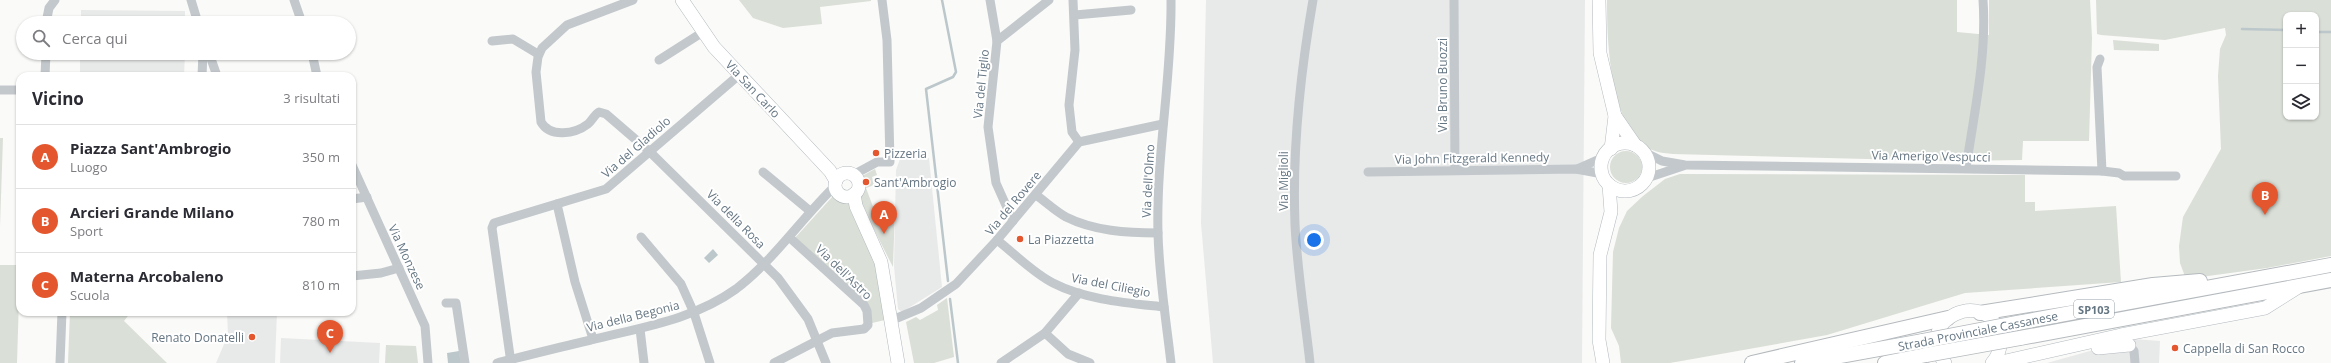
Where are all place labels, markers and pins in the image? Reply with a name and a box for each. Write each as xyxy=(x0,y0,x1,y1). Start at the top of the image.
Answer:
place label: Pizzeria xyxy=(884,145,927,162)
marker: Pizzeria xyxy=(871,148,881,158)
place label: Sant'Ambrogio xyxy=(874,174,956,191)
marker: Sant'Ambrogio xyxy=(861,177,871,187)
pin: B xyxy=(2252,182,2278,215)
pin: A xyxy=(871,201,897,234)
place label: La Piazzetta xyxy=(1028,231,1094,248)
marker: La Piazzetta xyxy=(1015,234,1025,244)
pin: C xyxy=(317,320,343,353)
place label: Renato Donatelli xyxy=(151,329,244,346)
marker: Renato Donatelli xyxy=(247,332,257,342)
place label: Cappella di San Rocco xyxy=(2183,340,2305,357)
marker: Cappella di San Rocco xyxy=(2170,343,2180,353)

